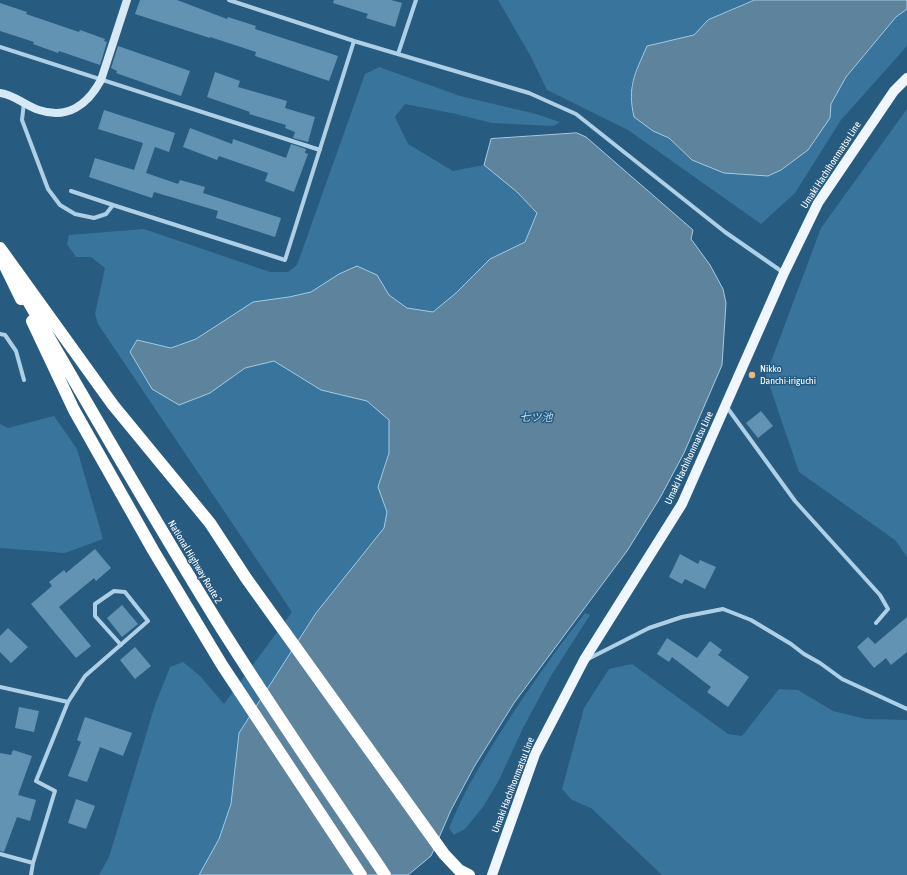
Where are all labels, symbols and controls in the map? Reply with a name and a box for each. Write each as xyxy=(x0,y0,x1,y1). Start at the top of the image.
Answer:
street label: Umaki Hachihonmatsu Line xyxy=(798,119,864,211)
place label: Nikko Danchi-iriguchi xyxy=(760,363,816,386)
marker: Nikko Danchi-iriguchi xyxy=(747,370,757,380)
street label: Umaki Hachihonmatsu Line xyxy=(662,410,716,506)
water label: 七ツ池 xyxy=(520,411,552,425)
street label: National Highway Route 2 xyxy=(165,518,225,606)
street label: Umaki Hachihonmatsu Line xyxy=(489,736,537,834)

